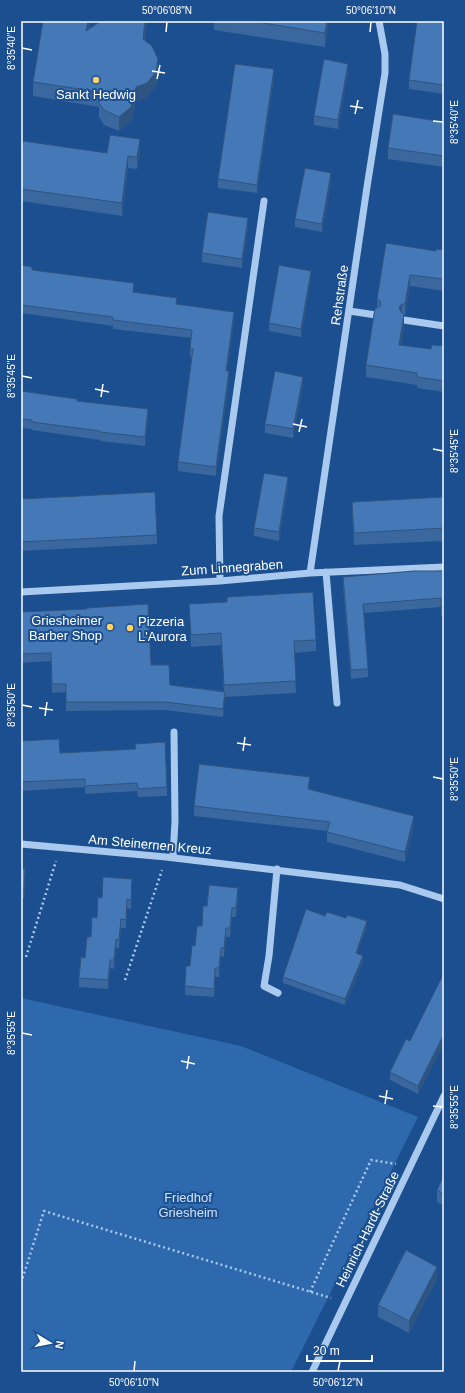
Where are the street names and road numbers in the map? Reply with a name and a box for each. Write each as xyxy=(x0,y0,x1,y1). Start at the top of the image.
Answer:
street label: Rehstraße xyxy=(328,264,351,326)
street label: Zum Linnegraben xyxy=(181,556,283,579)
street label: Am Steinernen Kreuz xyxy=(88,832,212,857)
street label: Heinrich-Hardt-Straße xyxy=(333,1169,402,1290)

